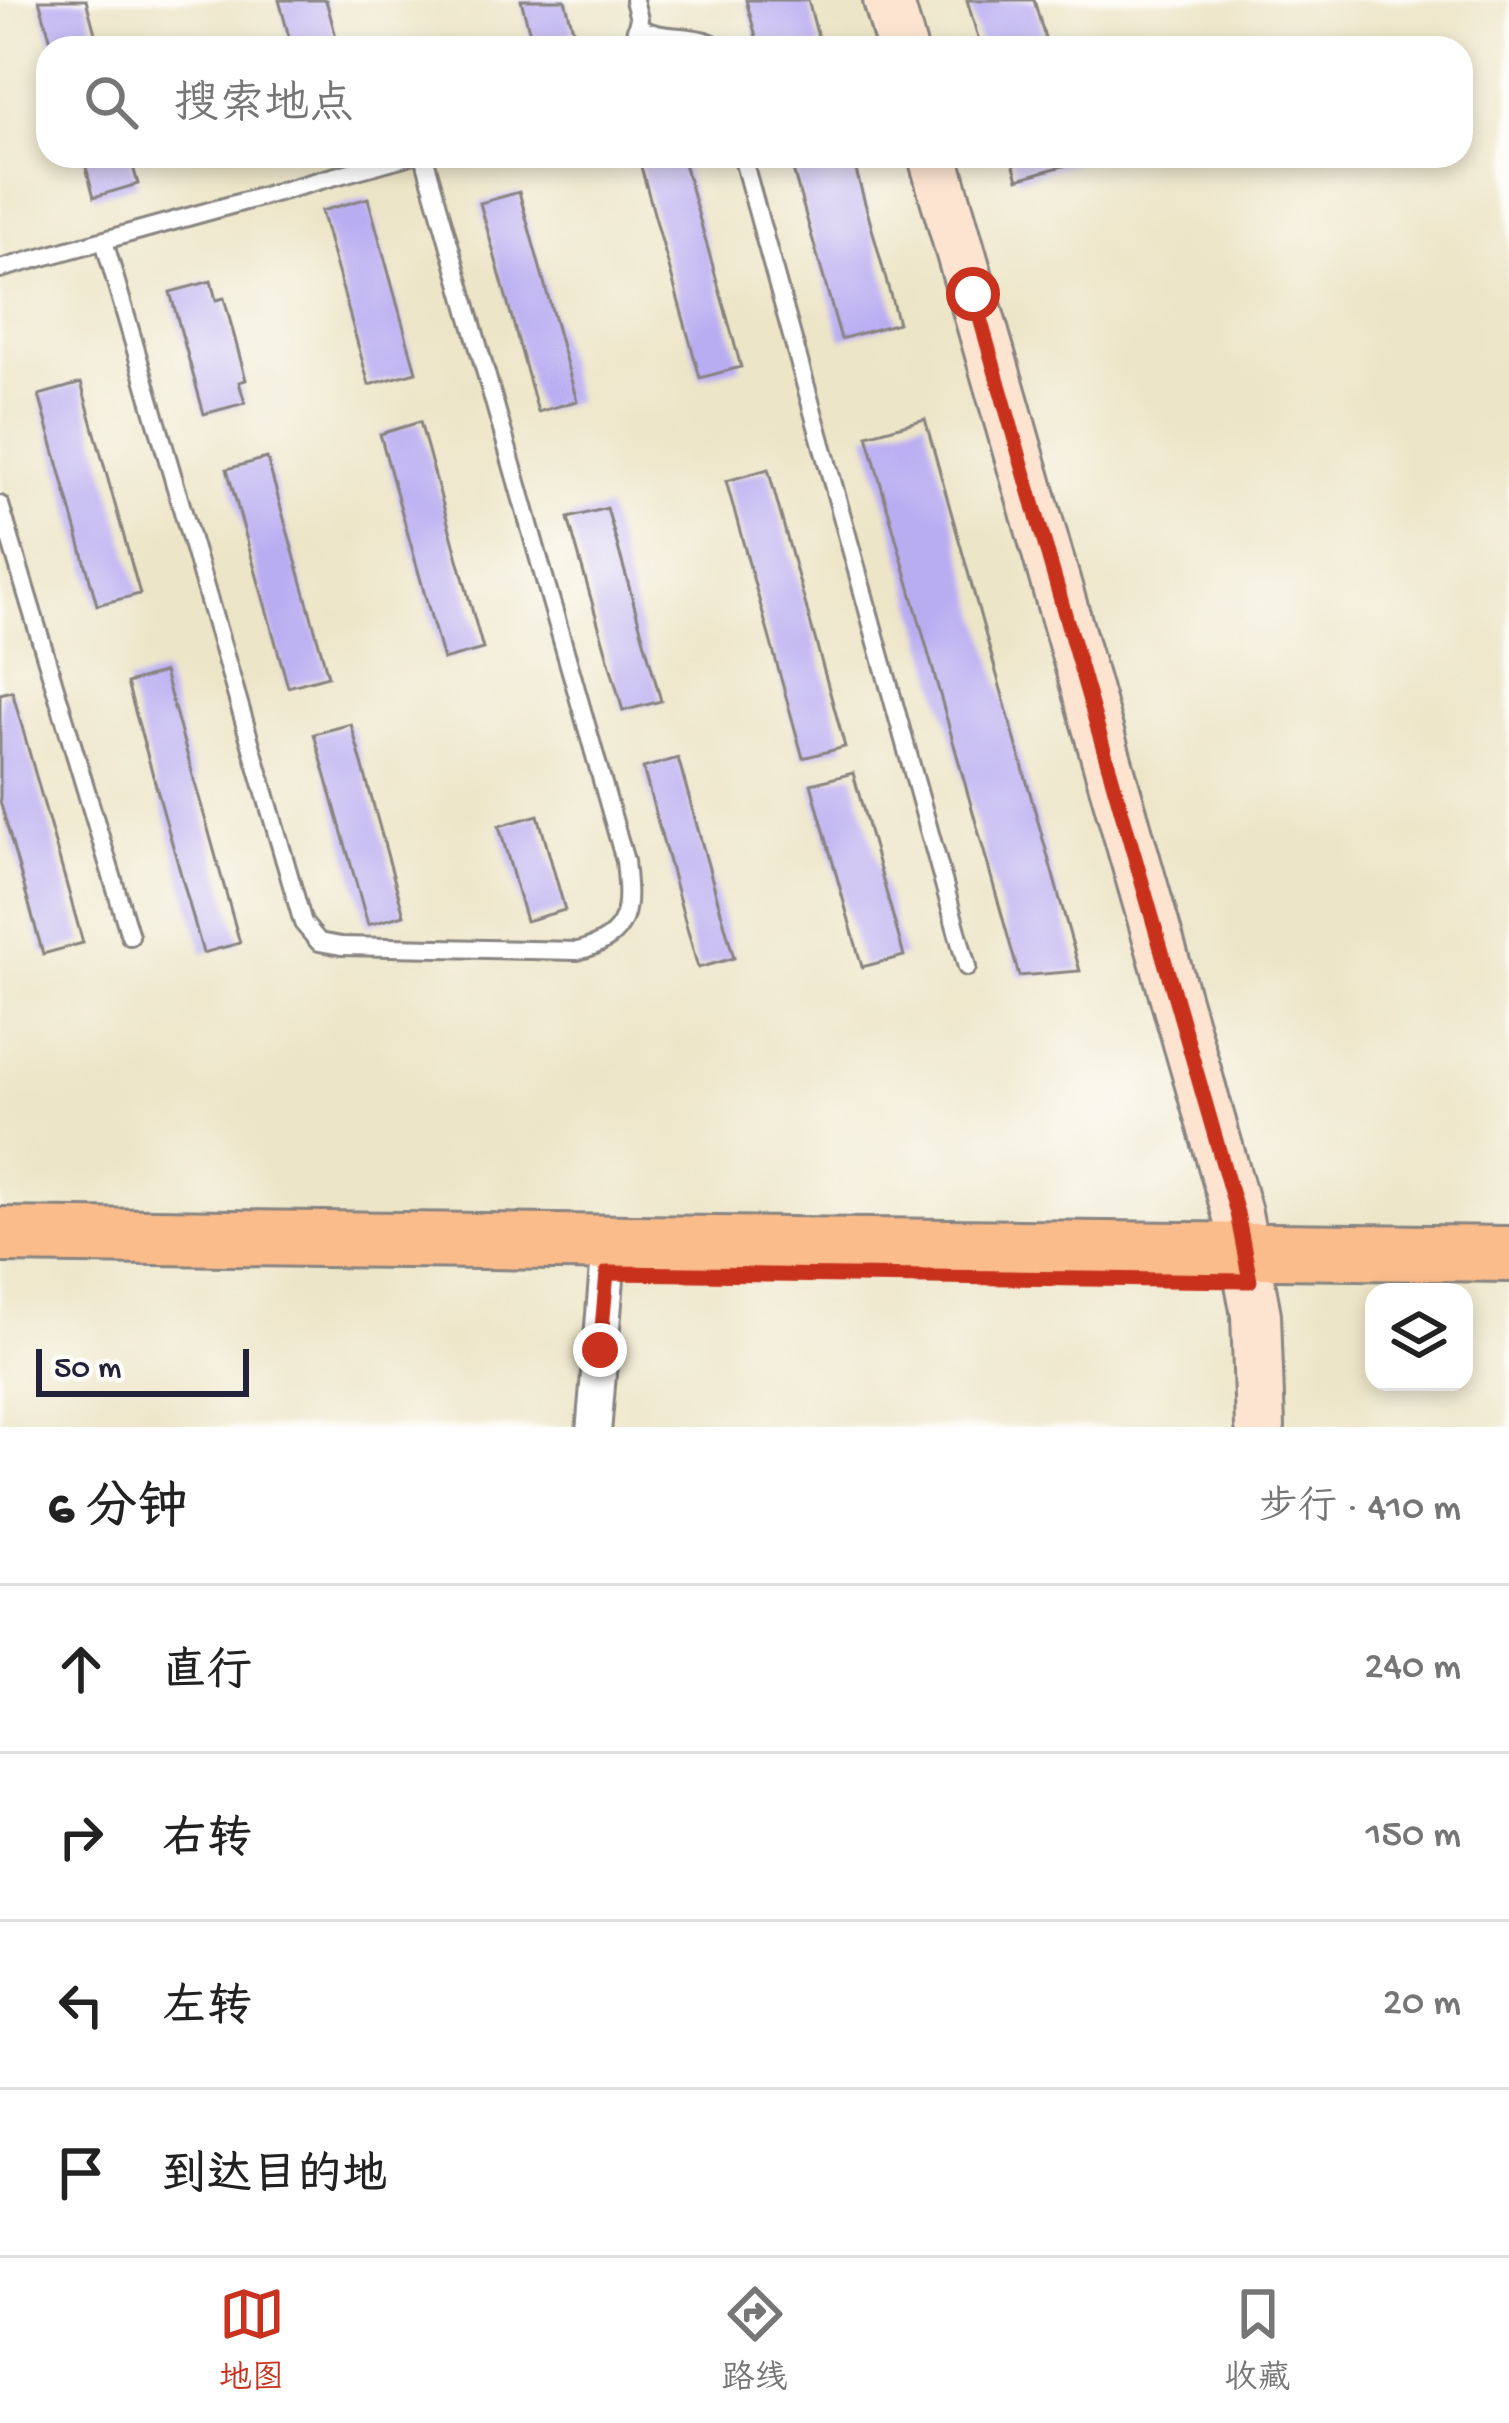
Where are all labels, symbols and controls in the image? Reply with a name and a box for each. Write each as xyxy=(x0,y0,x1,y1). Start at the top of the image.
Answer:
search box xyxy=(36,36,1473,168)
icon: search xyxy=(78,69,144,135)
text: 搜索地点 xyxy=(174,81,354,134)
route start xyxy=(946,267,1000,321)
map controls xyxy=(1365,1283,1473,1391)
button: layers xyxy=(1365,1283,1473,1391)
route end xyxy=(573,1323,627,1377)
scale bar xyxy=(36,1343,249,1396)
text: 50 m xyxy=(54,1351,121,1389)
text: 6 分钟 xyxy=(48,1482,188,1542)
text: 步行 · 410 m xyxy=(1259,1487,1461,1533)
icon: ahead xyxy=(48,1636,114,1702)
text: 240 m xyxy=(1364,1646,1461,1692)
text: 直行 xyxy=(162,1648,252,1701)
icon: right xyxy=(48,1804,114,1870)
text: 150 m xyxy=(1366,1814,1461,1860)
text: 右转 xyxy=(162,1816,252,1869)
icon: left xyxy=(48,1972,114,2038)
text: 20 m xyxy=(1383,1982,1461,2028)
text: 左转 xyxy=(162,1984,252,2037)
icon: arrive xyxy=(48,2140,114,2206)
text: 到达目的地 xyxy=(162,2152,387,2205)
tab: 地图 xyxy=(219,2281,285,2400)
tab: 路线 xyxy=(722,2281,788,2400)
tab: 收藏 xyxy=(1225,2281,1291,2400)

